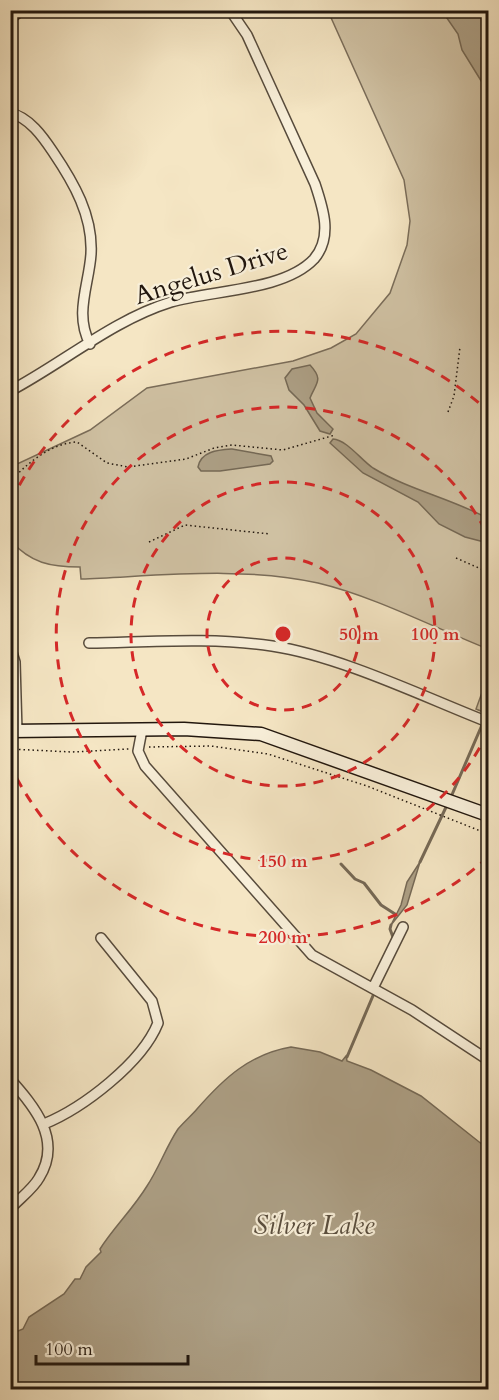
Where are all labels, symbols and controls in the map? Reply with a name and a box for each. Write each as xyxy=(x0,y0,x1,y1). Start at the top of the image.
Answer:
street label: Angelus Drive xyxy=(130,233,292,313)
text: 50 m xyxy=(339,622,379,647)
text: 100 m xyxy=(410,622,460,647)
centre of rings xyxy=(273,624,293,644)
text: 150 m xyxy=(258,849,308,874)
text: 200 m xyxy=(258,925,308,950)
water label: Silver Lake xyxy=(253,1207,375,1244)
scale bar xyxy=(36,1328,188,1366)
text: 100 m xyxy=(45,1337,93,1362)

